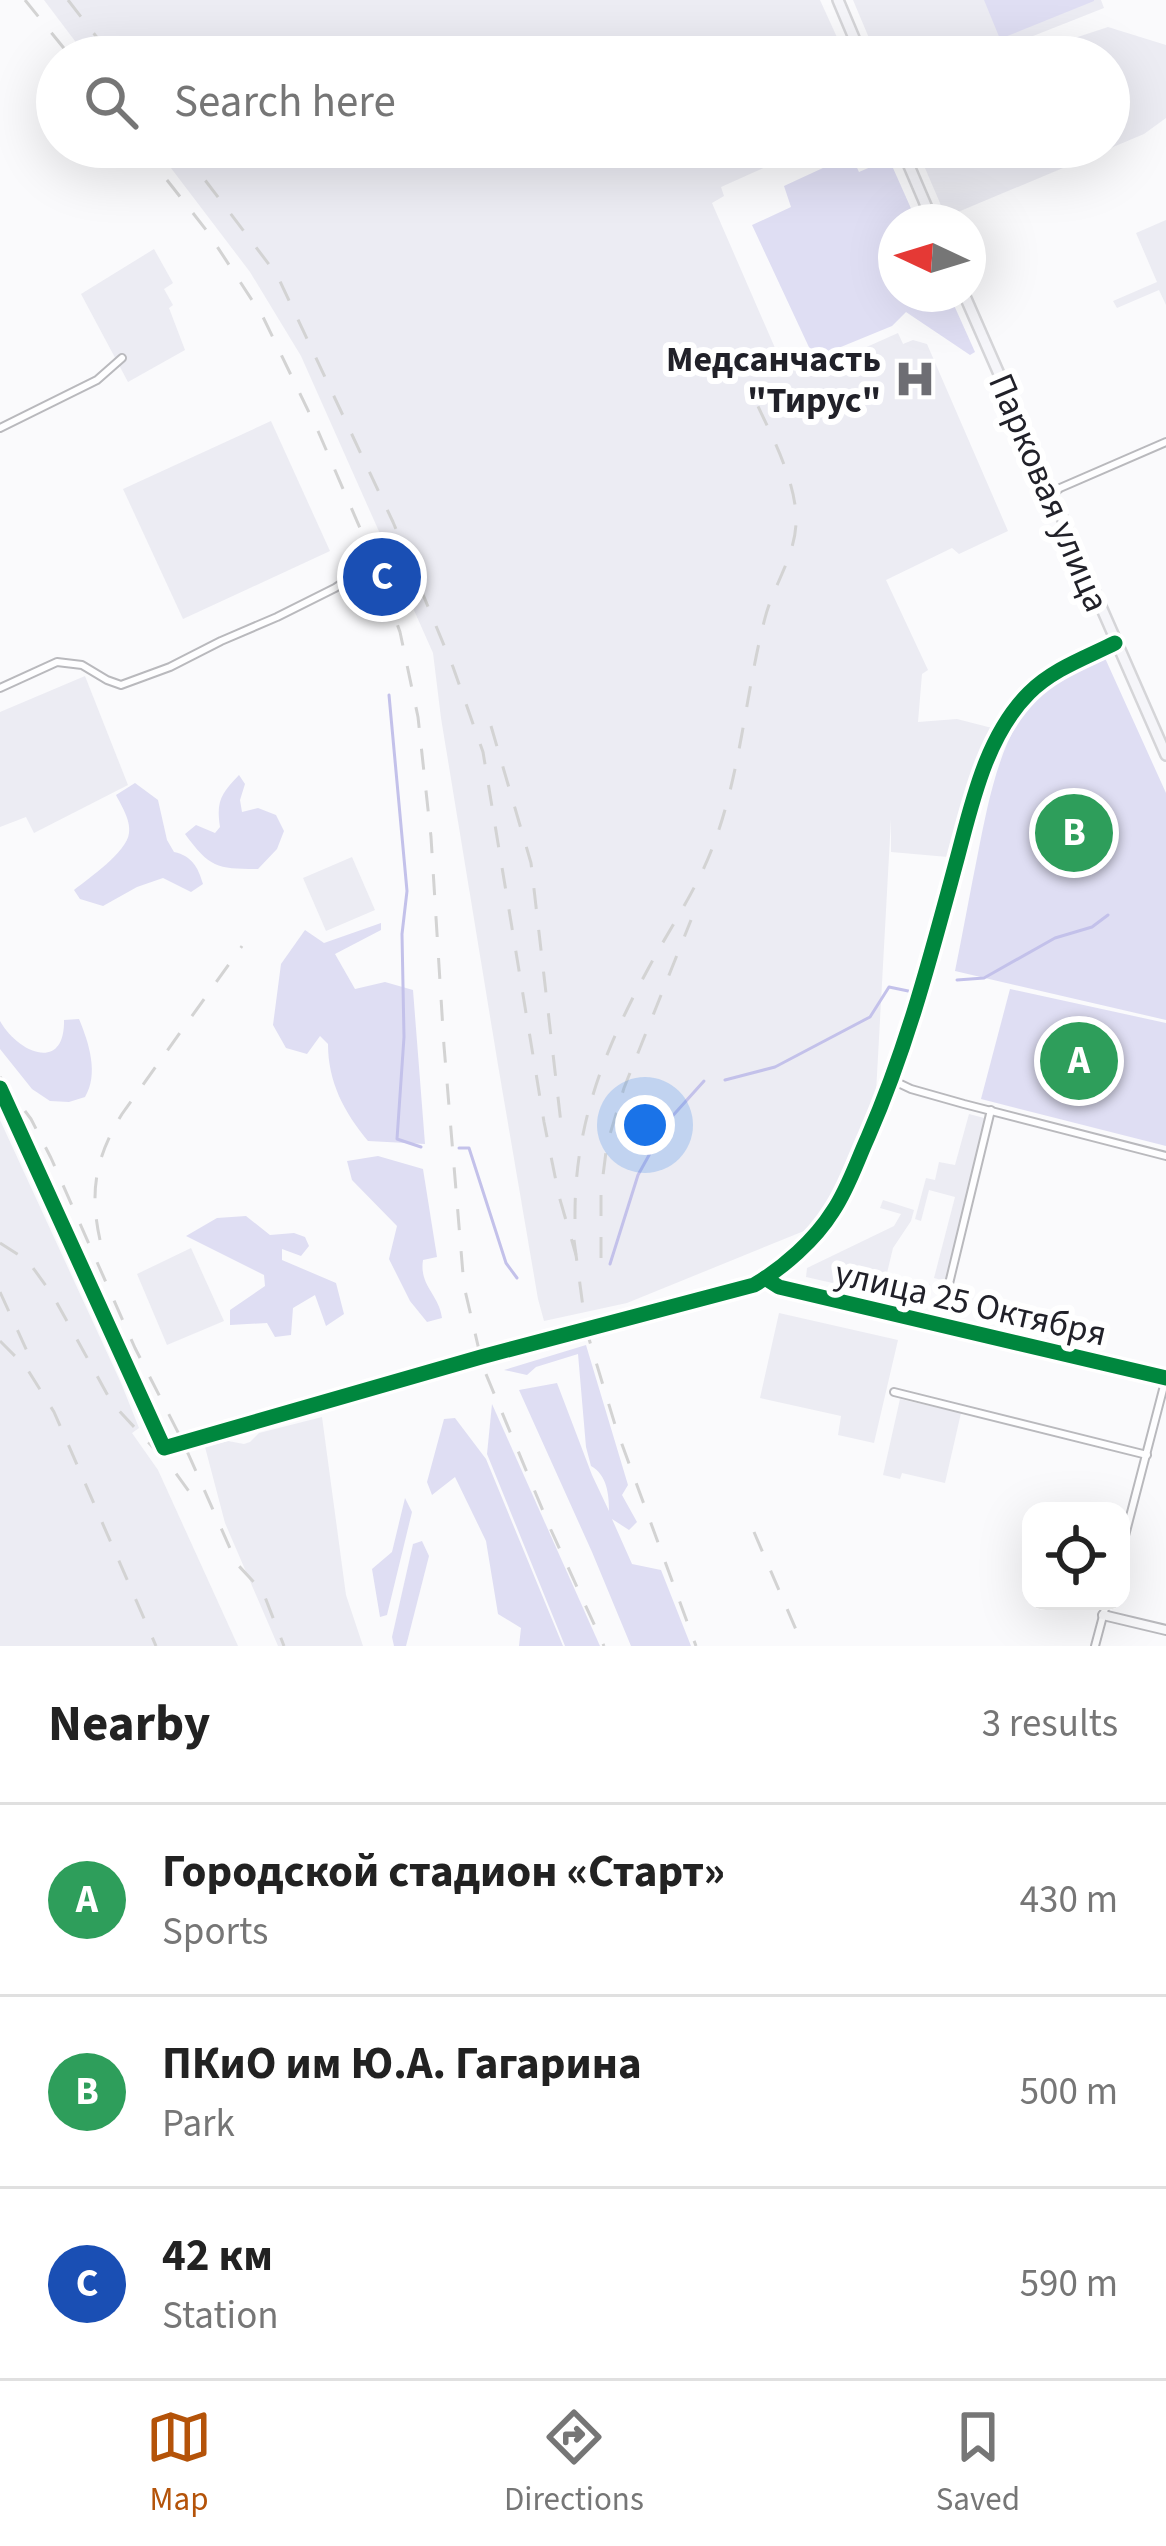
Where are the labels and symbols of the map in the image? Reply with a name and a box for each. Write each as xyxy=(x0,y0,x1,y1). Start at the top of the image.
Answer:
north arrow xyxy=(878,204,986,312)
place label: Медсанчасть "Тирус" xyxy=(666,334,881,426)
hospital icon: Медсанчасть "Тирус" xyxy=(892,356,938,402)
street label: Парковая улица xyxy=(975,365,1122,620)
pin: C xyxy=(343,532,421,622)
pin: B xyxy=(1035,788,1113,878)
pin: A xyxy=(1040,1016,1118,1106)
your location xyxy=(615,1095,675,1155)
street label: улица 25 Октября xyxy=(830,1247,1112,1360)

